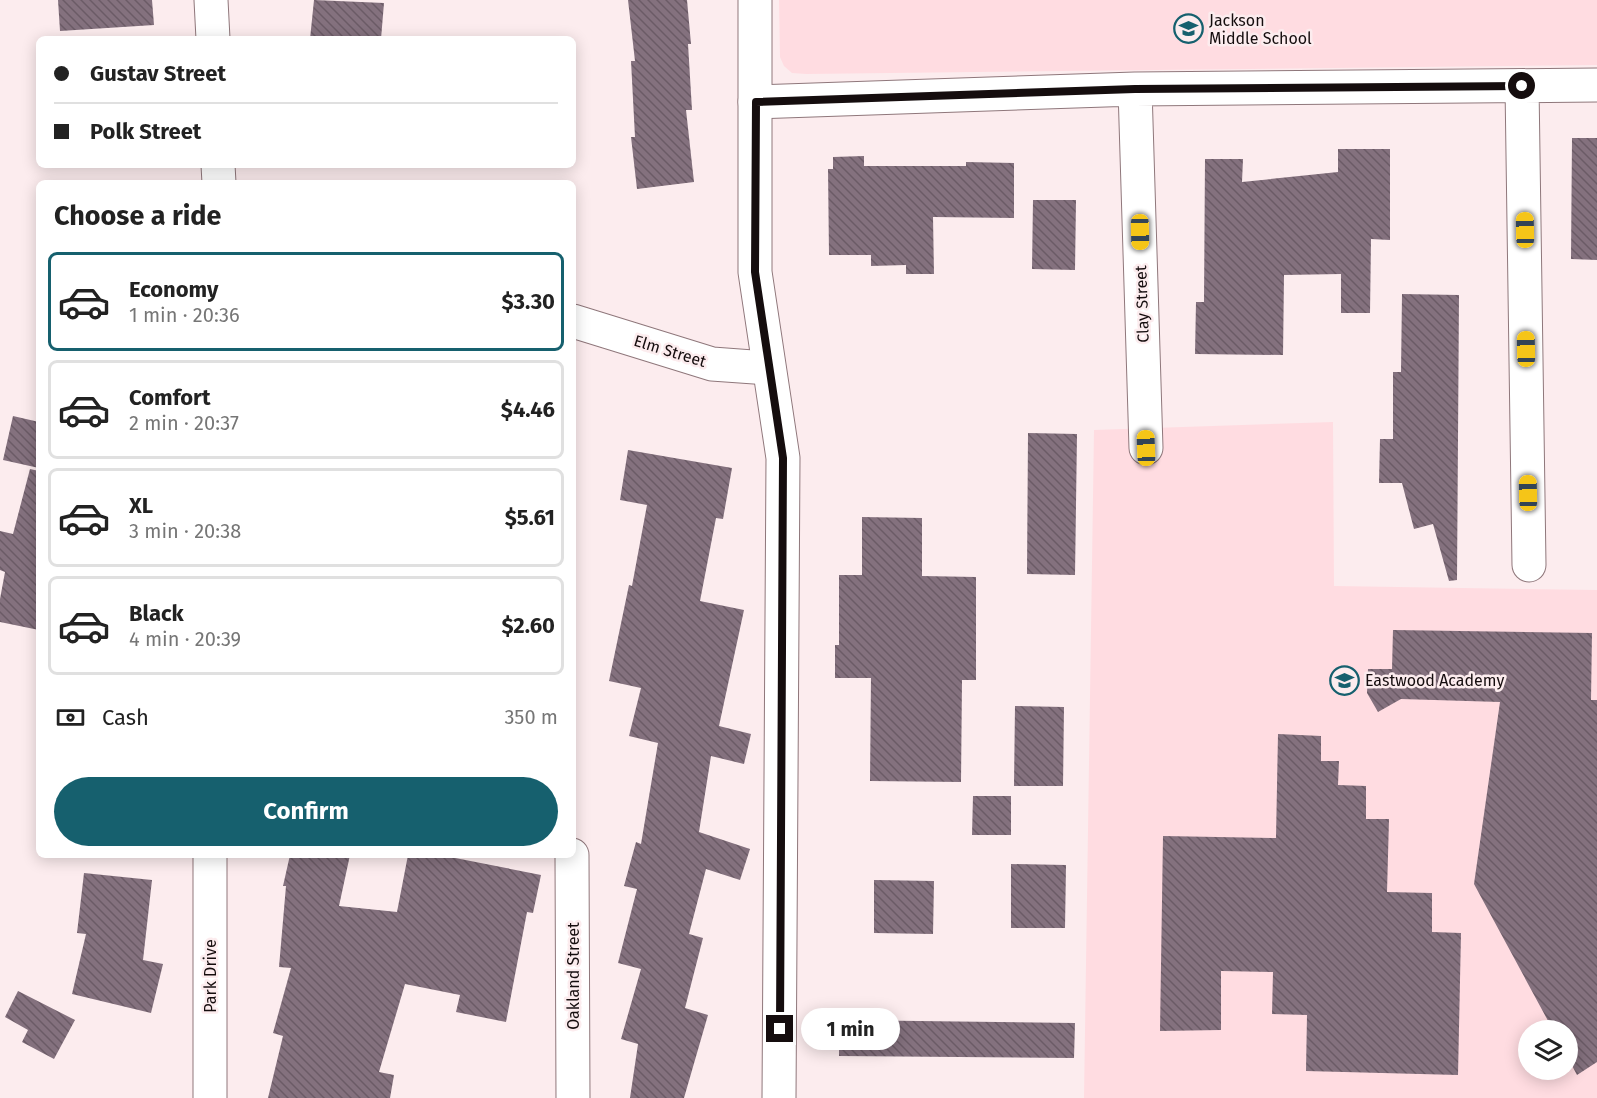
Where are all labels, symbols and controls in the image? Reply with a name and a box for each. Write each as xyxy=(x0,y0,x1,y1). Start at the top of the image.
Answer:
place label: Jackson Middle School xyxy=(1209,11,1312,48)
school or university icon: Jackson Middle School xyxy=(1172,13,1204,45)
text: Gustav Street xyxy=(90,60,226,87)
route start xyxy=(1508,72,1535,99)
text: Polk Street xyxy=(90,118,201,145)
text: Choose a ride xyxy=(54,200,221,232)
car xyxy=(1516,212,1534,248)
car xyxy=(1131,214,1149,250)
street label: Clay Street xyxy=(1131,265,1153,343)
icon: car xyxy=(57,275,111,329)
text: Economy xyxy=(129,276,218,303)
text: $3.30 xyxy=(502,288,555,315)
text: 1 min · 20:36 xyxy=(129,303,240,327)
street label: Elm Street xyxy=(632,331,709,371)
car xyxy=(1517,331,1535,367)
icon: car xyxy=(57,383,111,437)
text: Comfort xyxy=(129,384,210,411)
text: $4.46 xyxy=(501,396,555,423)
text: 2 min · 20:37 xyxy=(129,411,239,435)
car xyxy=(1136,430,1156,466)
car xyxy=(1519,475,1537,511)
icon: car xyxy=(57,491,111,545)
text: XL xyxy=(129,492,153,519)
text: $5.61 xyxy=(505,504,555,531)
text: 3 min · 20:38 xyxy=(129,519,241,543)
icon: car xyxy=(57,599,111,653)
text: Black xyxy=(129,600,184,627)
text: $2.60 xyxy=(501,612,555,639)
text: 4 min · 20:39 xyxy=(129,627,241,651)
school or university icon: Eastwood Academy xyxy=(1328,664,1360,696)
place label: Eastwood Academy xyxy=(1365,671,1504,690)
icon: cash xyxy=(54,701,87,734)
text: Cash xyxy=(102,704,149,731)
text: 350 m xyxy=(504,705,558,729)
button: Confirm xyxy=(54,777,558,846)
street label: Oakland Street xyxy=(564,922,583,1030)
street label: Park Drive xyxy=(201,939,220,1013)
callout: 1 min xyxy=(801,1008,900,1050)
route end xyxy=(766,1015,793,1042)
text: 1 min xyxy=(826,1017,875,1041)
map controls xyxy=(1518,1020,1578,1080)
button: layers xyxy=(1518,1020,1578,1080)

